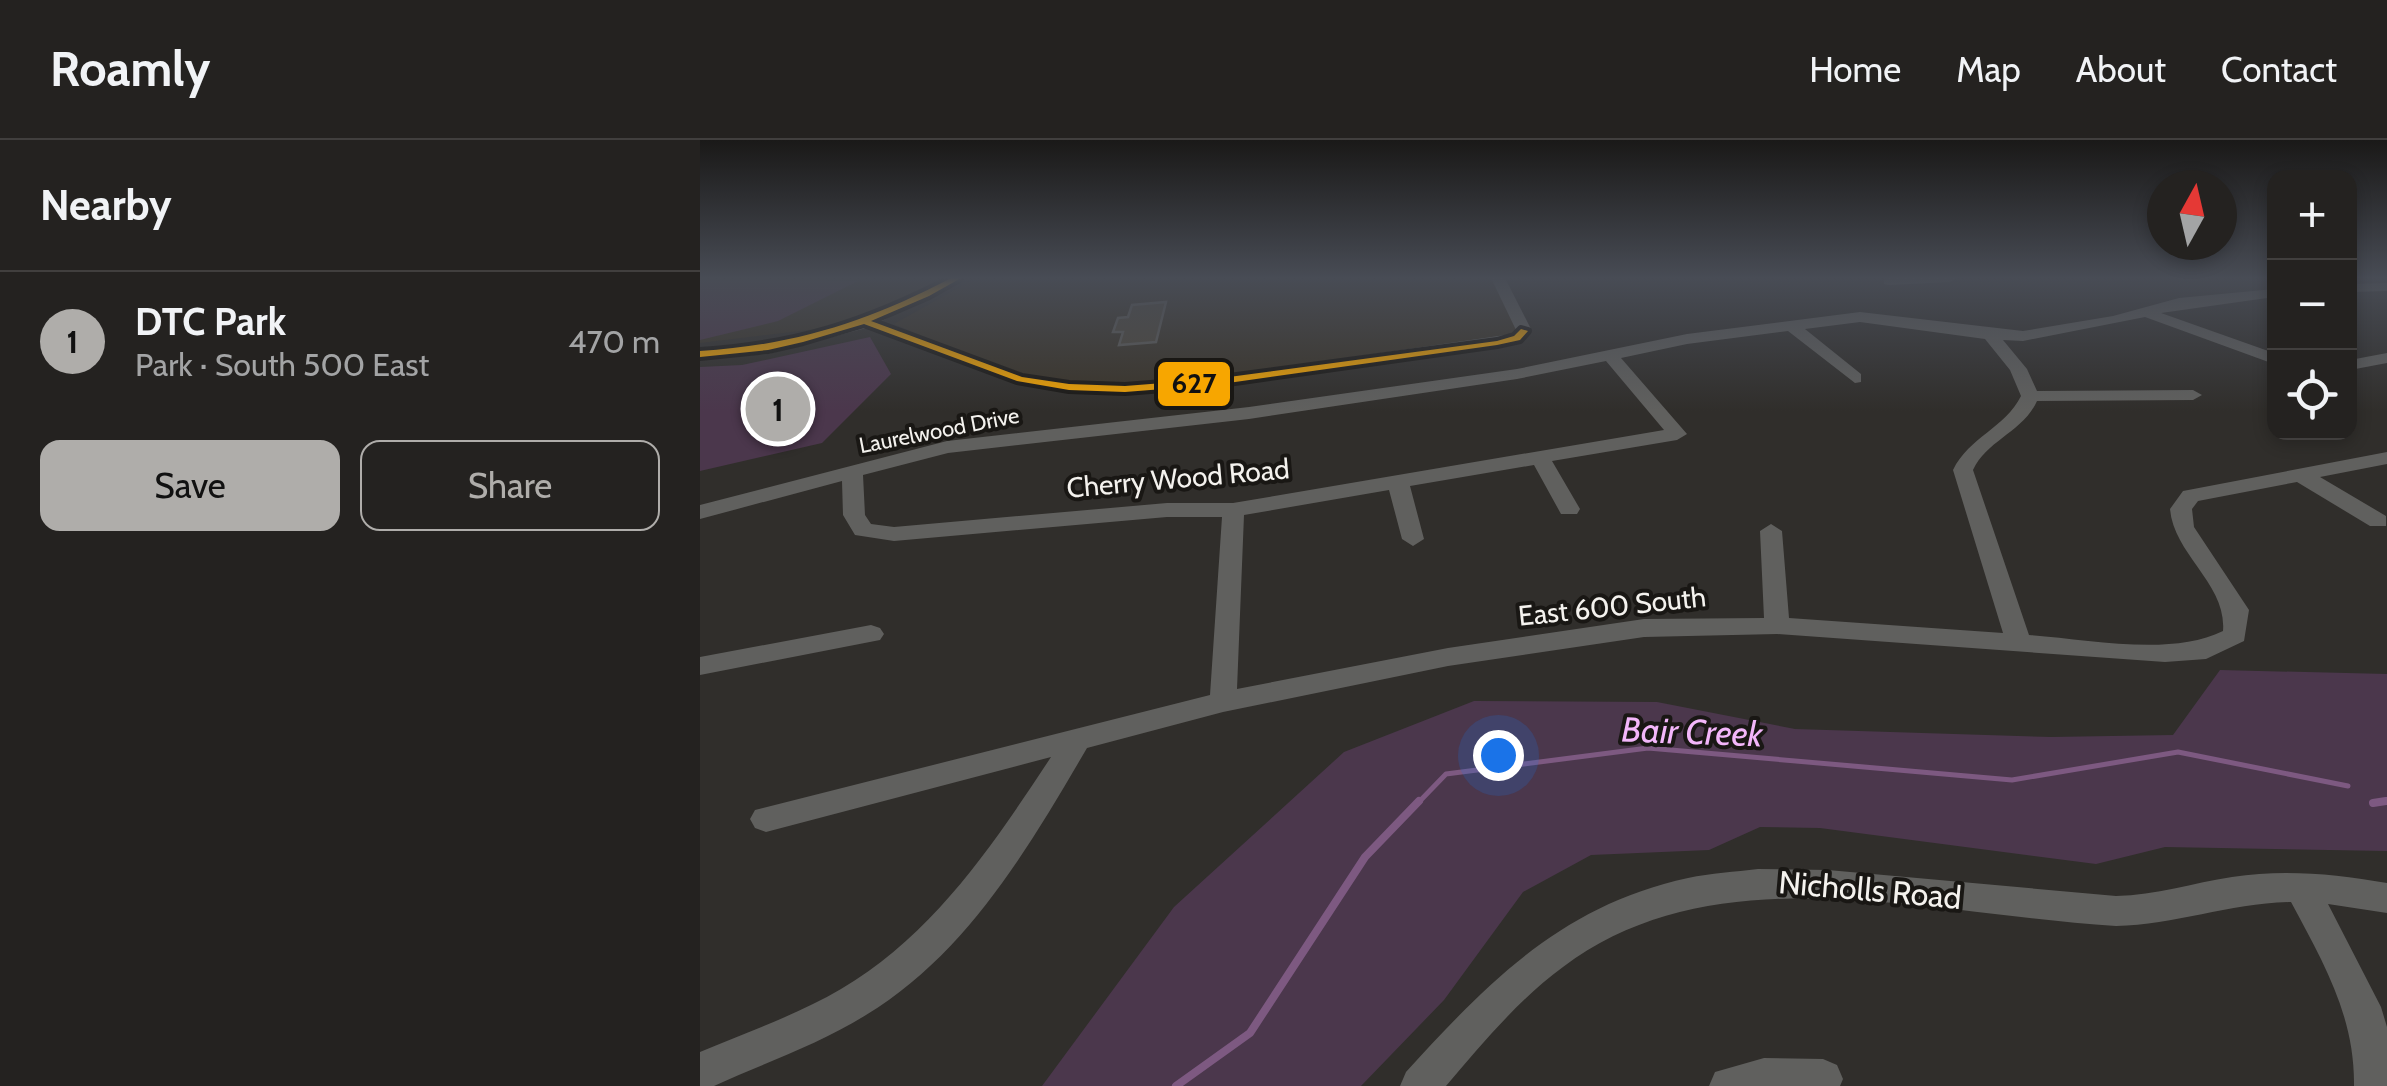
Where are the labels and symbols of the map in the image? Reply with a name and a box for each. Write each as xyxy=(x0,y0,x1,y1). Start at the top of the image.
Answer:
north arrow xyxy=(2147,170,2237,260)
line badge: 627 xyxy=(1156,360,1232,408)
text: 627 xyxy=(1172,366,1217,400)
pin: 1 xyxy=(746,372,810,446)
street label: Laurelwood Drive xyxy=(857,402,1022,459)
street label: Cherry Wood Road xyxy=(1065,451,1291,505)
street label: East 600 South xyxy=(1516,579,1708,633)
water label: Bair Creek xyxy=(1621,708,1764,755)
your location xyxy=(1473,730,1524,781)
street label: Nicholls Road xyxy=(1777,862,1963,917)

